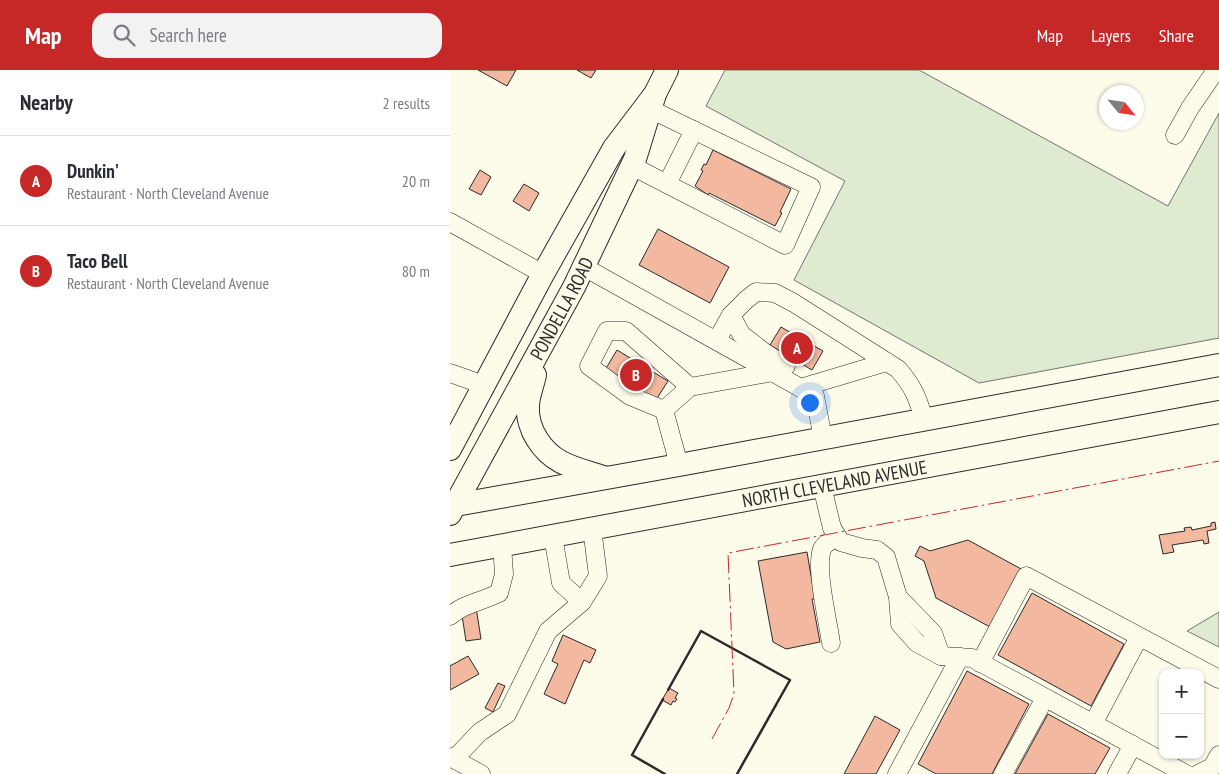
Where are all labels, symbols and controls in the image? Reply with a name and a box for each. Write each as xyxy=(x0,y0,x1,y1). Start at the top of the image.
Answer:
search box xyxy=(92,13,442,58)
text: Map xyxy=(25,20,62,51)
icon: search xyxy=(110,21,138,49)
text: Search here xyxy=(150,23,227,47)
text: Map xyxy=(1037,24,1063,47)
text: Layers xyxy=(1091,24,1131,47)
text: Share xyxy=(1159,24,1194,47)
north arrow xyxy=(1099,85,1144,130)
text: Nearby xyxy=(20,89,73,116)
text: 2 results xyxy=(383,93,430,113)
text: Dunkin' xyxy=(67,159,119,183)
text: A xyxy=(32,171,40,191)
text: 20 m xyxy=(402,171,430,191)
text: Restaurant · North Cleveland Avenue xyxy=(67,183,269,203)
text: Taco Bell xyxy=(67,249,128,273)
street label: PONDELLA ROAD xyxy=(525,253,599,364)
text: B xyxy=(32,261,40,281)
text: 80 m xyxy=(402,261,430,281)
text: Restaurant · North Cleveland Avenue xyxy=(67,273,269,293)
pin: A xyxy=(781,329,813,367)
pin: B xyxy=(620,356,652,394)
your location xyxy=(797,390,823,416)
street label: NORTH CLEVELAND AVENUE xyxy=(740,455,929,512)
map controls xyxy=(1159,669,1204,759)
button: + xyxy=(1159,669,1204,714)
button: − xyxy=(1159,714,1204,759)

